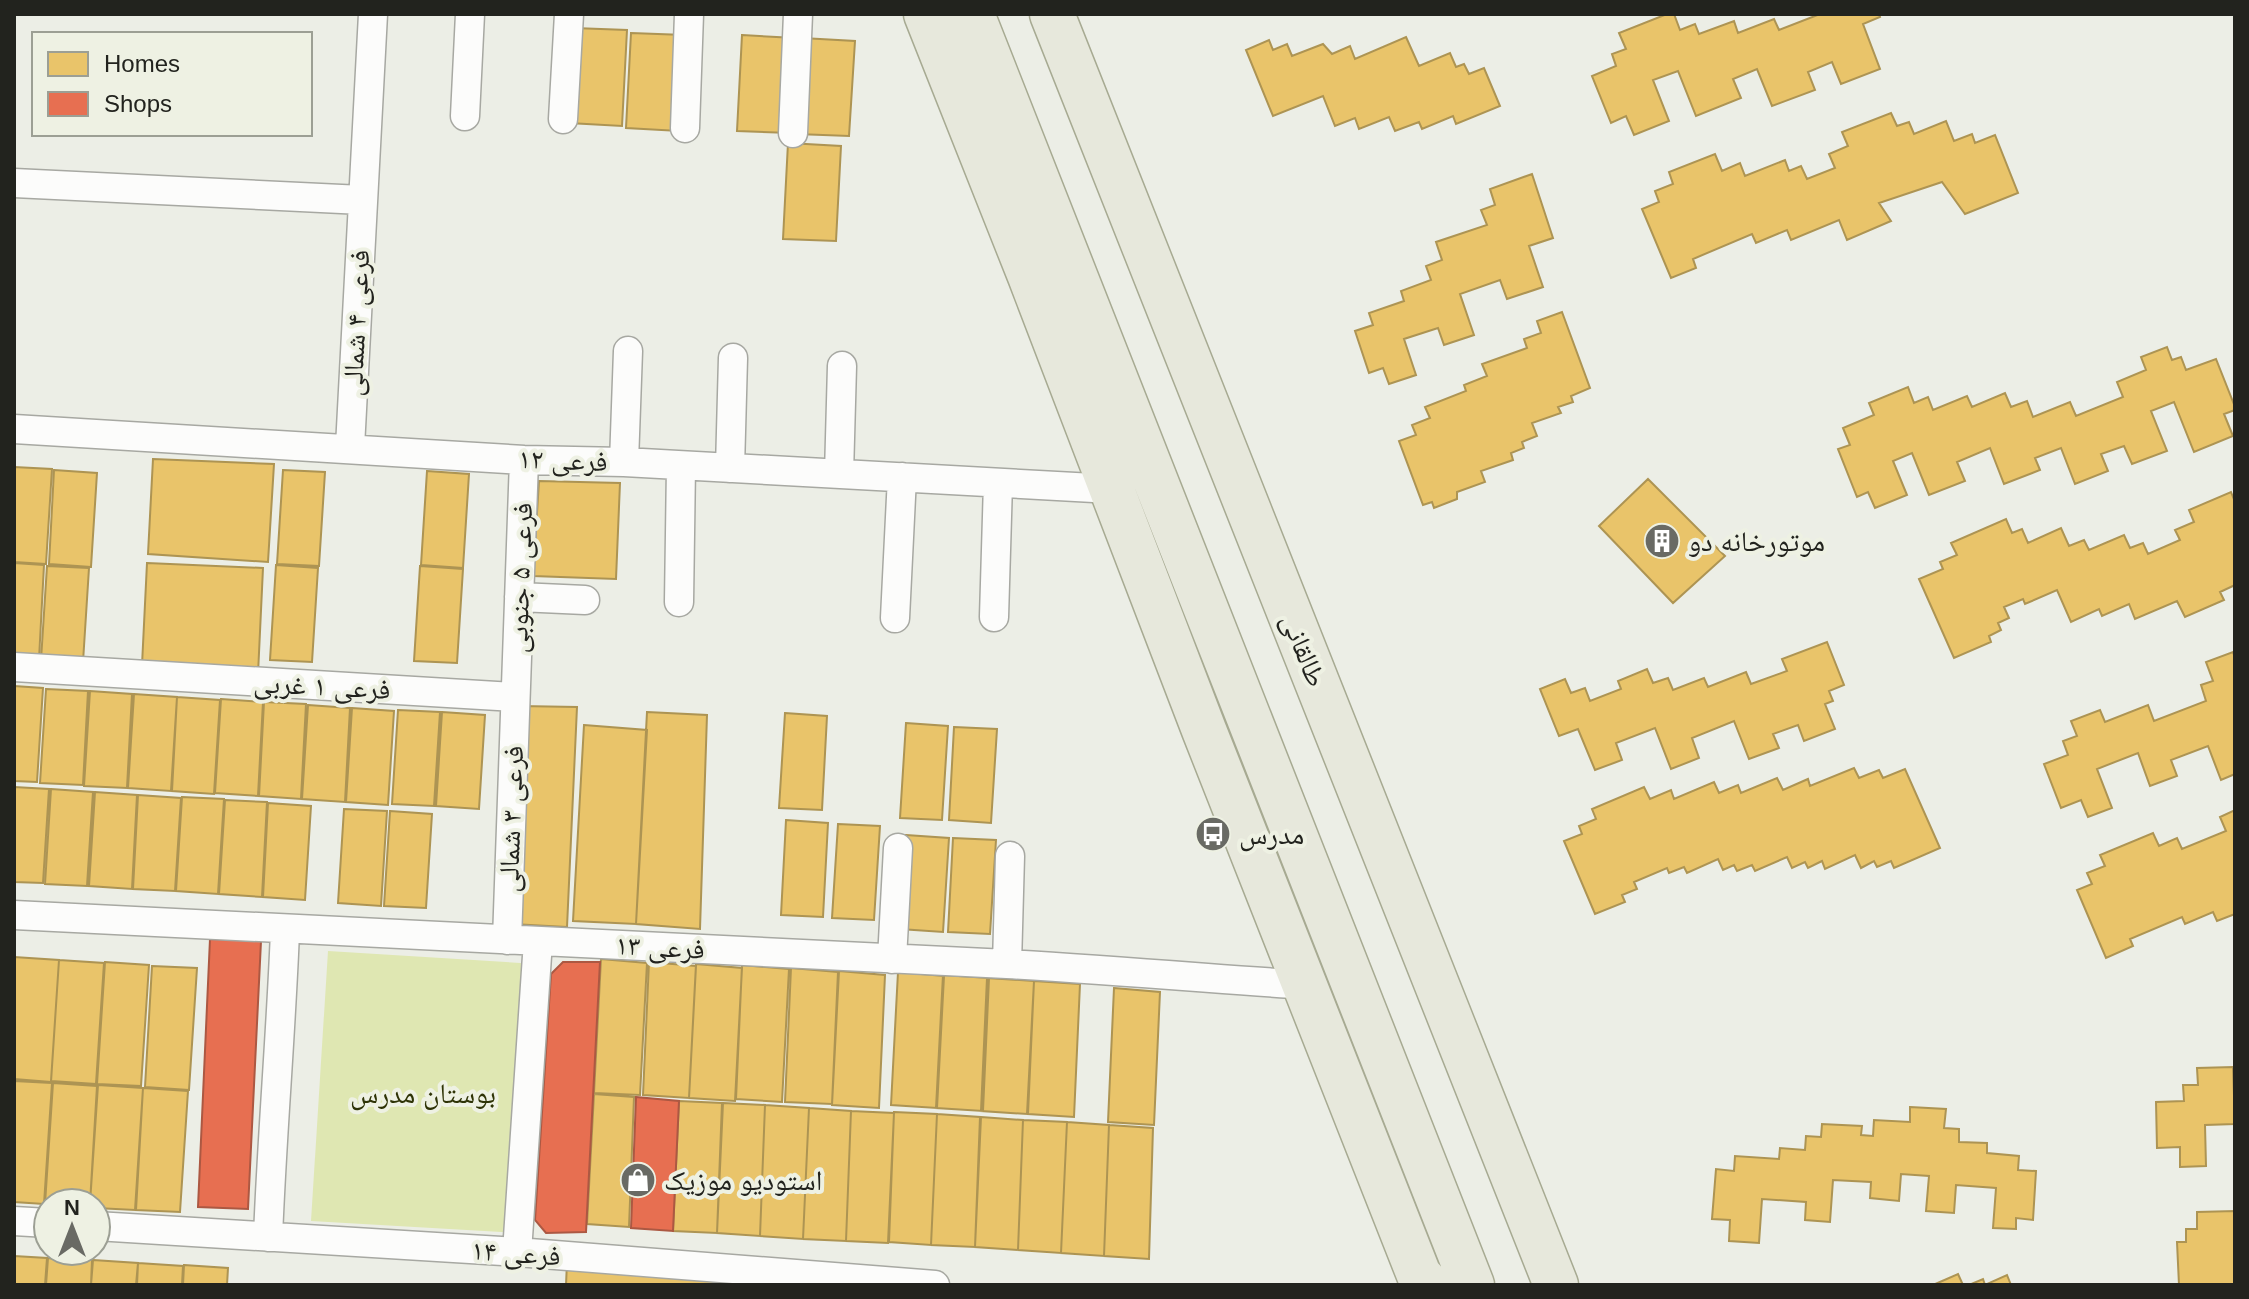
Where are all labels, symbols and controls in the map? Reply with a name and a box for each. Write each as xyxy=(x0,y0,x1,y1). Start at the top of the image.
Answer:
legend xyxy=(32,32,312,136)
text: Homes xyxy=(104,50,180,77)
text: Shops xyxy=(104,90,172,117)
street label: فرعی ۴ شمالی xyxy=(337,249,377,397)
street label: فرعی ۱۲ xyxy=(518,443,608,479)
street label: فرعی ۵ جنوبی xyxy=(502,502,540,654)
building icon: موتورخانه دو xyxy=(1643,522,1681,560)
place label: موتورخانه دو xyxy=(1688,526,1825,557)
street label: طالقانی xyxy=(1273,609,1333,692)
street label: فرعی ۱ غربی xyxy=(253,667,391,707)
street label: فرعی ۳ شمالی xyxy=(493,745,531,893)
bus stop icon: مدرس xyxy=(1194,815,1232,853)
place label: مدرس xyxy=(1239,819,1304,852)
street label: فرعی ۱۳ xyxy=(614,929,705,967)
park label: بوستان مدرس xyxy=(350,1078,496,1111)
shop icon: استودیو موزیک xyxy=(619,1161,657,1199)
place label: استودیو موزیک xyxy=(664,1165,822,1196)
north arrow xyxy=(32,1187,112,1267)
text: N xyxy=(64,1195,80,1220)
street label: فرعی ۱۴ xyxy=(470,1234,562,1274)

